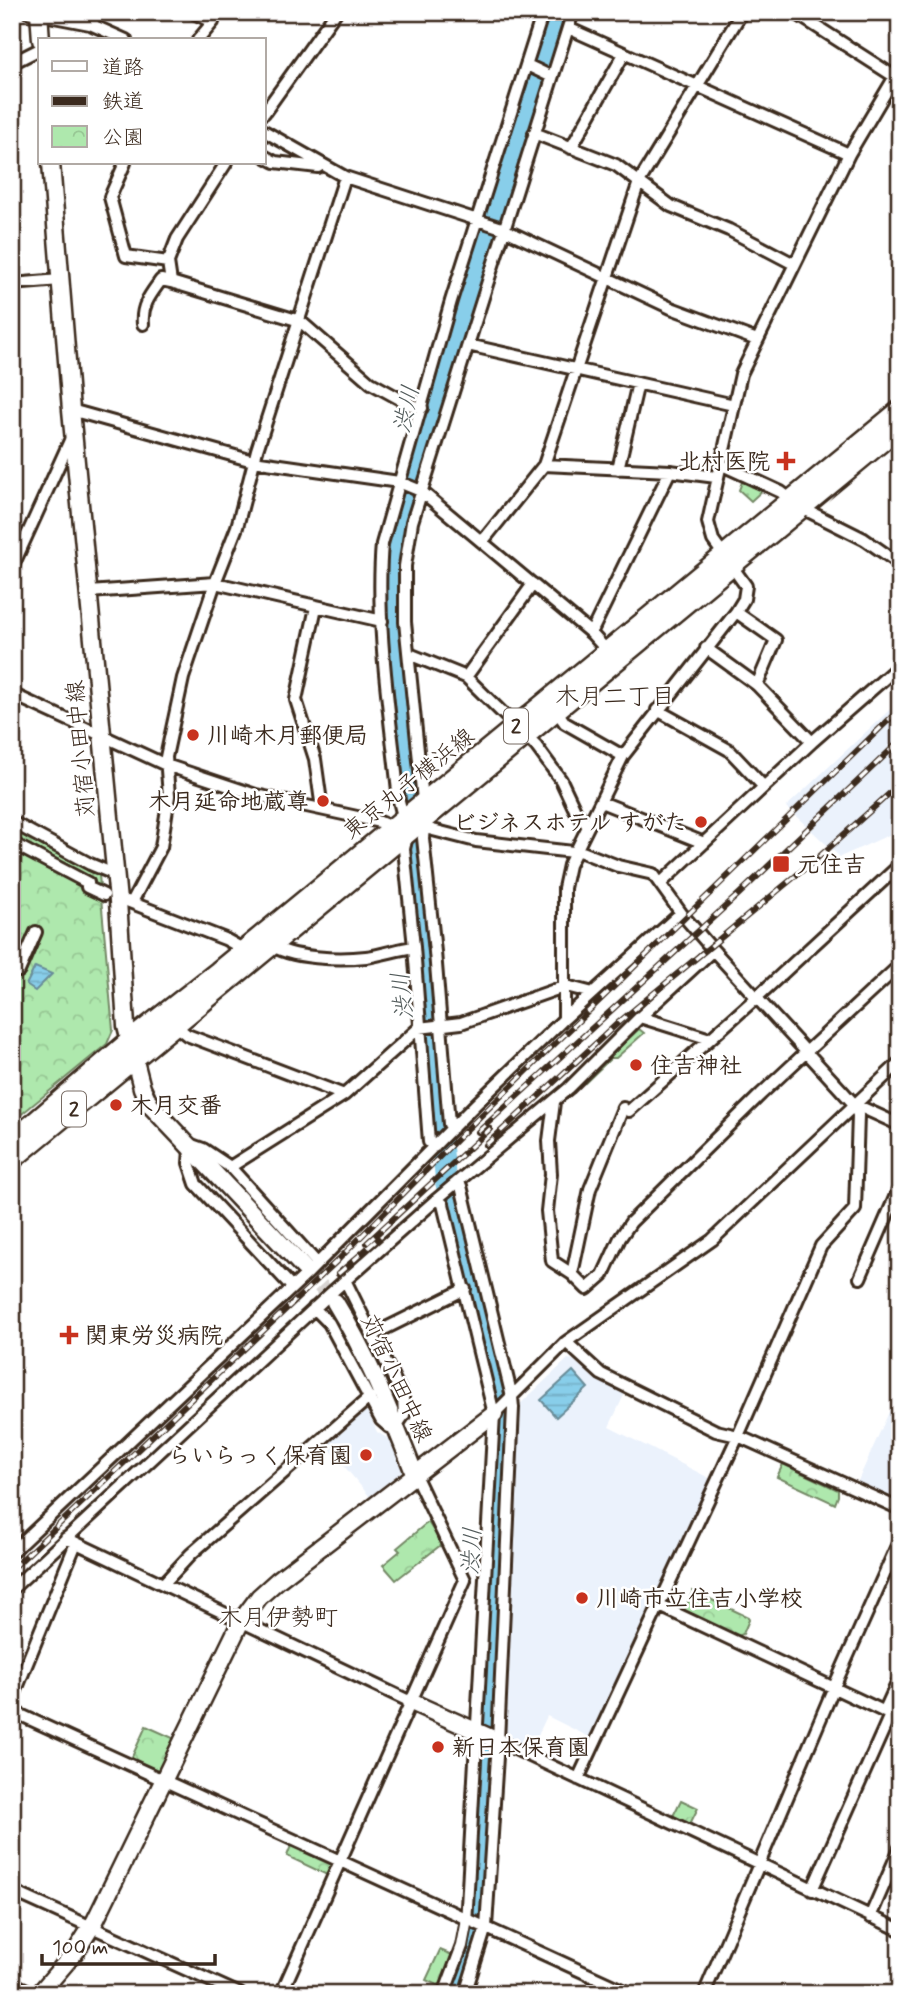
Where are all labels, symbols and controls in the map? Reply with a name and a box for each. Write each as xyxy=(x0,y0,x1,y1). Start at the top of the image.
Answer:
legend xyxy=(38,38,266,164)
text: 道路 xyxy=(102,54,144,82)
text: 鉄道 xyxy=(102,88,144,116)
text: 公園 xyxy=(102,124,144,152)
water label: 渋川 xyxy=(387,383,428,436)
place label: 北村医院 xyxy=(678,448,770,478)
marker: 北村医院 xyxy=(776,451,796,471)
street label: 苅宿小田中線 xyxy=(61,679,103,819)
district label: 木月二丁目 xyxy=(555,682,675,713)
road number: 2 xyxy=(504,708,528,744)
place label: 川崎木月郵便局 xyxy=(207,722,368,752)
street label: 東京丸子横浜線 xyxy=(337,722,481,847)
marker: 川崎木月郵便局 xyxy=(185,727,201,743)
place label: 木月延命地蔵尊 xyxy=(148,788,309,818)
marker: 木月延命地蔵尊 xyxy=(315,793,331,809)
place label: ビジネスホテル すがた xyxy=(453,809,687,839)
marker: ビジネスホテル すがた xyxy=(693,814,709,830)
place label: 元住吉 xyxy=(797,851,866,881)
marker: 元住吉 xyxy=(771,854,791,874)
water label: 渋川 xyxy=(386,970,421,1021)
place label: 住吉神社 xyxy=(650,1052,742,1082)
marker: 住吉神社 xyxy=(628,1057,644,1073)
road number: 2 xyxy=(62,1092,86,1126)
place label: 木月交番 xyxy=(130,1092,222,1122)
marker: 木月交番 xyxy=(108,1097,124,1113)
street label: 苅宿小田中線 xyxy=(352,1310,438,1448)
place label: 関東労災病院 xyxy=(85,1322,223,1352)
marker: 関東労災病院 xyxy=(59,1325,79,1345)
place label: らいらっく保育園 xyxy=(168,1442,352,1472)
marker: らいらっく保育園 xyxy=(358,1447,374,1463)
water label: 渋川 xyxy=(456,1526,489,1576)
place label: 川崎市立住吉小学校 xyxy=(596,1585,803,1615)
marker: 川崎市立住吉小学校 xyxy=(574,1590,590,1606)
district label: 木月伊勢町 xyxy=(218,1603,338,1634)
place label: 新日本保育園 xyxy=(452,1734,590,1764)
marker: 新日本保育園 xyxy=(430,1739,446,1755)
scale bar xyxy=(42,1922,215,1966)
text: 100 m xyxy=(52,1934,108,1962)

